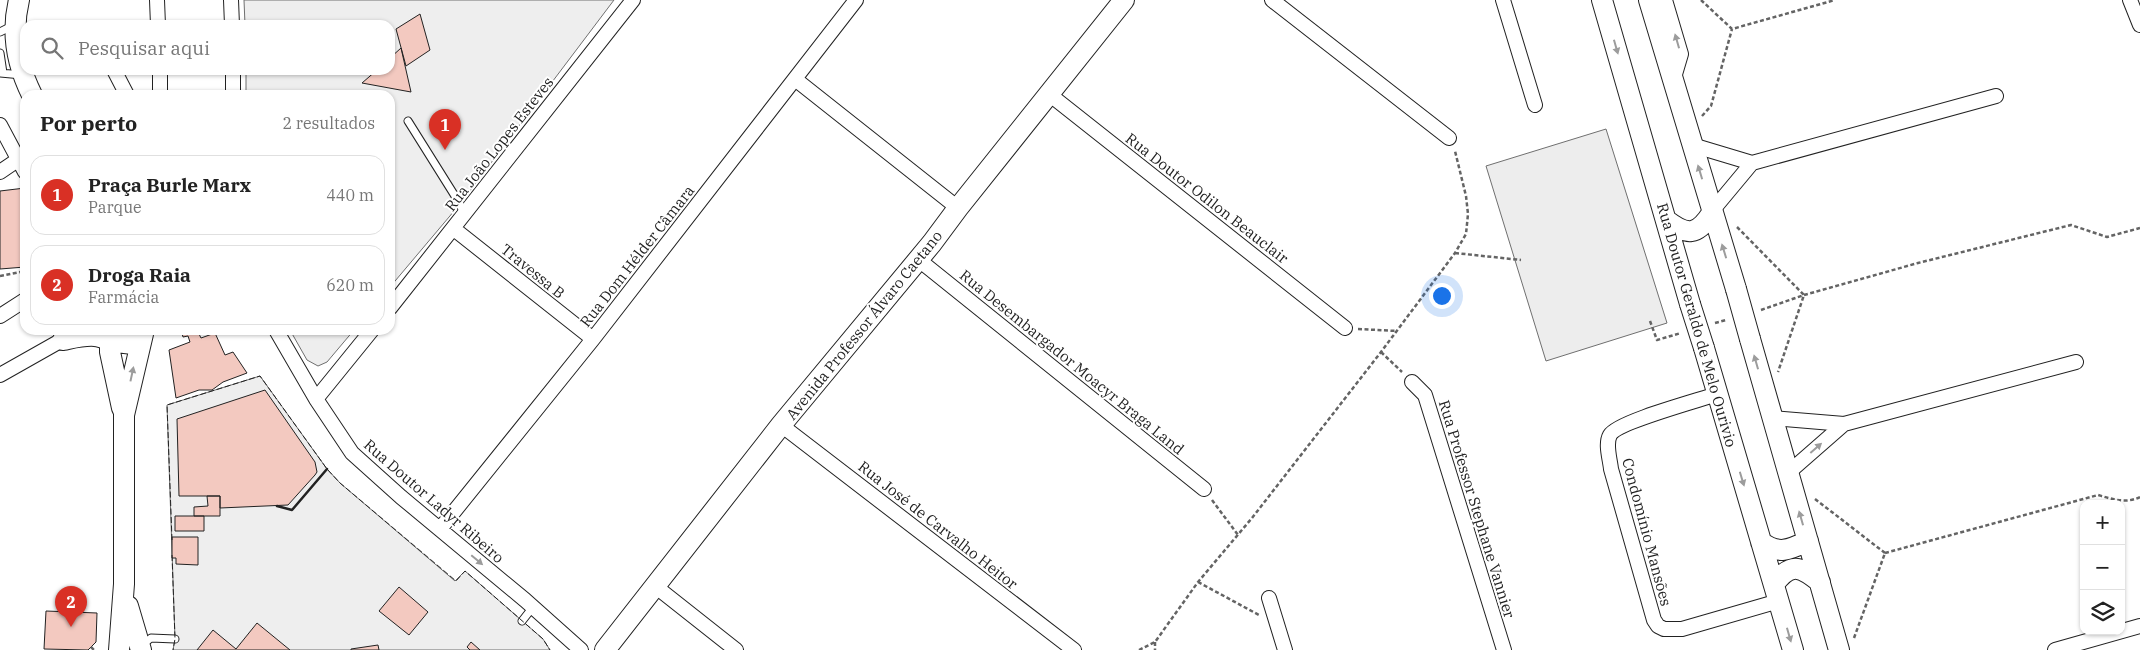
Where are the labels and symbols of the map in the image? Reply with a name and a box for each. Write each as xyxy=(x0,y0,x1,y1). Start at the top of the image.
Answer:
one-way arrow xyxy=(1673,33,1681,48)
one-way arrow xyxy=(1612,39,1620,54)
street label: Rua João Lopes Esteves xyxy=(441,73,557,215)
pin: 1 xyxy=(429,109,461,150)
street label: Rua Doutor Odilon Beauclair xyxy=(1122,129,1292,268)
one-way arrow xyxy=(1696,164,1704,179)
street label: Rua Dom Hélder Câmara xyxy=(576,181,698,331)
street label: Rua Doutor Geraldo de Melo Ourivio xyxy=(1653,201,1741,449)
street label: Avenida Professor Álvaro Caetano xyxy=(782,227,946,423)
street label: Travessa B xyxy=(497,240,569,302)
one-way arrow xyxy=(1720,243,1727,258)
street label: Rua Desembargador Moacyr Braga Land xyxy=(956,265,1188,459)
your location xyxy=(1429,283,1455,309)
one-way arrow xyxy=(1752,354,1760,369)
one-way arrow xyxy=(129,365,137,381)
street label: Rua Professor Stephane Vannier xyxy=(1435,398,1519,621)
street label: Rua Doutor Ladyr Ribeiro xyxy=(360,435,508,567)
one-way arrow xyxy=(1809,443,1822,454)
street label: Condomínio Mansões xyxy=(1618,456,1676,608)
street label: Rua José de Carvalho Heitor xyxy=(854,457,1022,593)
one-way arrow xyxy=(1739,471,1747,486)
one-way arrow xyxy=(1797,510,1805,525)
one-way arrow xyxy=(470,555,483,566)
pin: 2 xyxy=(55,586,87,627)
one-way arrow xyxy=(1785,627,1793,642)

